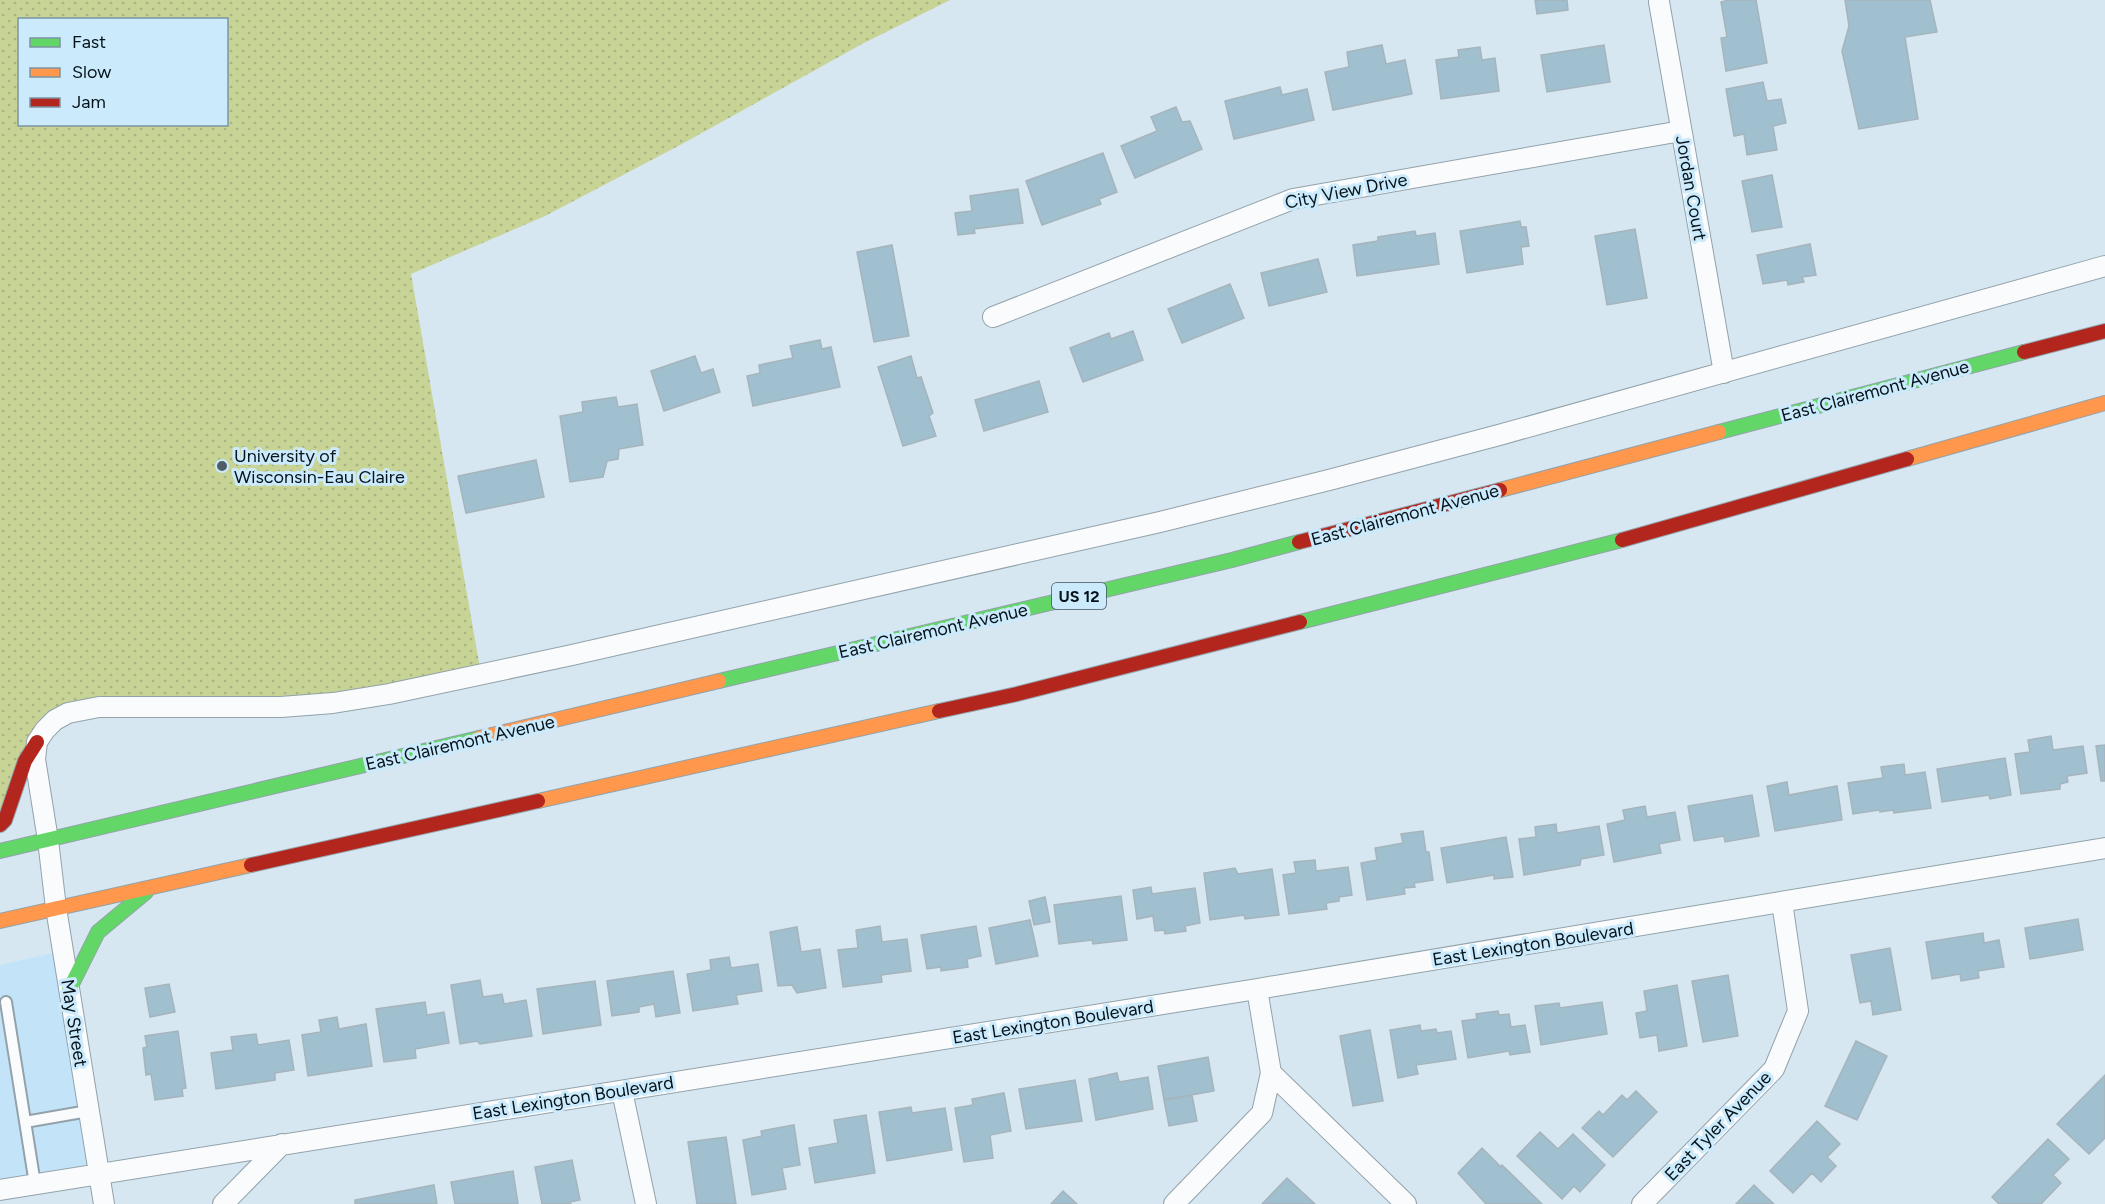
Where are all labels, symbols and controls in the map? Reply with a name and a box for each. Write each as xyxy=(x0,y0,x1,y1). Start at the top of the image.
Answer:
legend xyxy=(18,18,228,126)
text: Fast xyxy=(72,31,106,53)
text: Slow xyxy=(72,61,111,83)
text: Jam xyxy=(72,91,106,113)
street label: Jordan Court xyxy=(1671,134,1711,242)
street label: City View Drive xyxy=(1283,168,1409,214)
street label: East Clairemont Avenue xyxy=(1779,355,1972,427)
place label: University of Wisconsin-Eau Claire xyxy=(234,445,405,488)
marker: University of Wisconsin-Eau Claire xyxy=(215,459,229,473)
street label: East Clairemont Avenue xyxy=(1309,479,1502,551)
road number: US 12 xyxy=(1052,583,1106,609)
street label: East Clairemont Avenue xyxy=(836,598,1030,663)
street label: East Clairemont Avenue xyxy=(363,710,557,775)
street label: East Lexington Boulevard xyxy=(1431,917,1635,971)
street label: May Street xyxy=(56,978,92,1069)
street label: East Lexington Boulevard xyxy=(951,995,1155,1049)
street label: East Tyler Avenue xyxy=(1660,1066,1776,1185)
street label: East Lexington Boulevard xyxy=(471,1071,675,1125)

